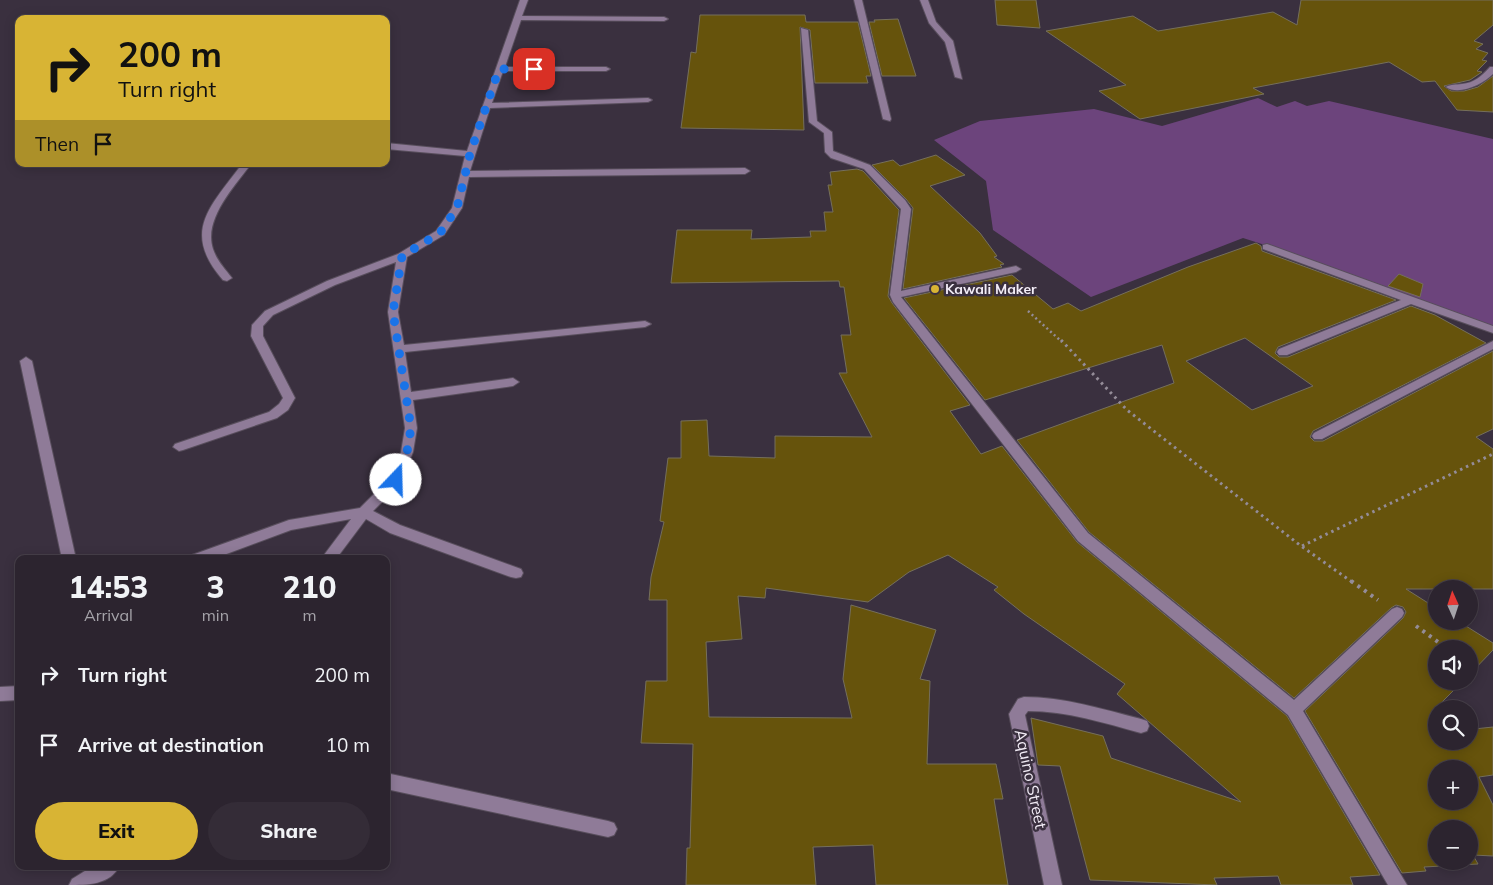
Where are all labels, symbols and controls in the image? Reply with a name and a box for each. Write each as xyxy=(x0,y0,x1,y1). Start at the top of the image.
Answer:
text: 200 m xyxy=(118,32,222,76)
icon: right xyxy=(35,35,100,100)
pin xyxy=(513,48,555,90)
icon: arrive xyxy=(520,55,548,83)
text: Turn right xyxy=(118,75,216,103)
icon: arrive xyxy=(89,130,117,158)
text: Then xyxy=(35,132,79,156)
place label: Kawali Maker xyxy=(945,280,1037,298)
marker: Kawali Maker xyxy=(929,283,941,295)
position arrow xyxy=(369,453,421,505)
text: 14:53 xyxy=(68,568,148,606)
text: 3 xyxy=(206,568,224,606)
text: 210 xyxy=(283,568,337,606)
north arrow xyxy=(1428,580,1478,630)
map controls xyxy=(1428,580,1478,870)
text: Arrival xyxy=(84,605,133,625)
text: min xyxy=(202,605,229,625)
text: m xyxy=(302,605,317,625)
button: sound xyxy=(1428,640,1478,690)
icon: right xyxy=(35,661,63,689)
text: Turn right xyxy=(78,663,167,687)
text: 200 m xyxy=(314,663,370,687)
button: search xyxy=(1428,700,1478,750)
street label: Aquino Street xyxy=(1011,727,1051,831)
icon: arrive xyxy=(35,731,63,759)
text: Arrive at destination xyxy=(78,733,264,757)
text: 10 m xyxy=(326,733,370,757)
button: + xyxy=(1428,760,1478,810)
button: Exit xyxy=(35,802,198,860)
button: Share xyxy=(208,802,370,860)
button: − xyxy=(1428,820,1478,870)

